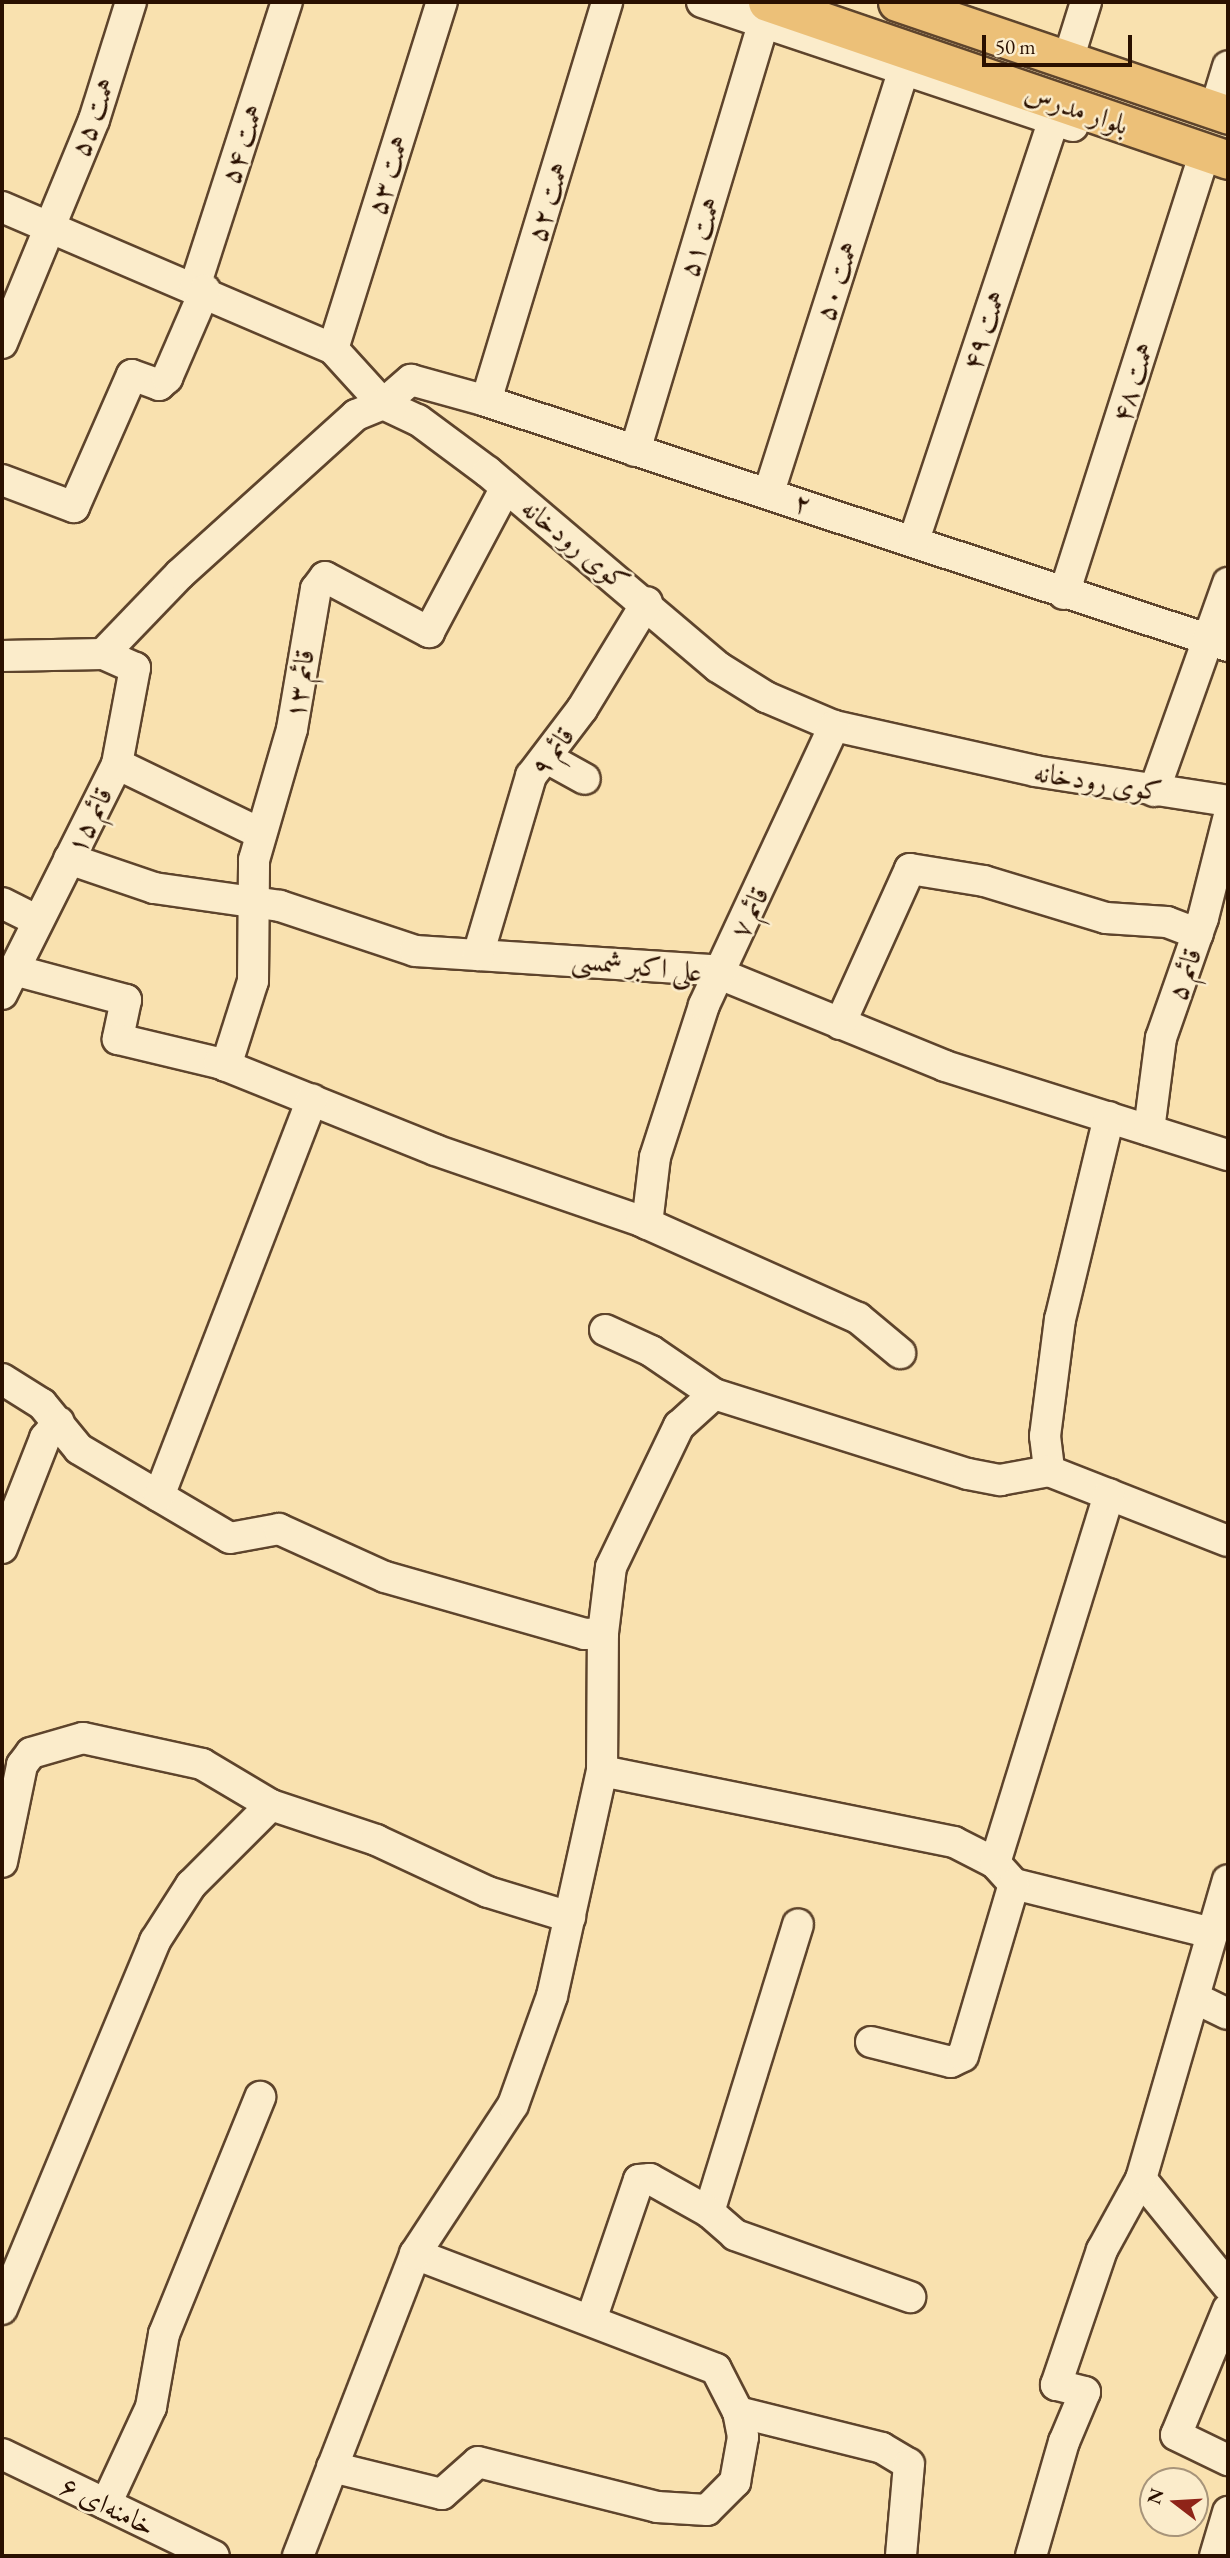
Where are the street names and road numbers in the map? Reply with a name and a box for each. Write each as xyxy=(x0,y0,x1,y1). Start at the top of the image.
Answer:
street label: همت ۵۵ xyxy=(62,73,122,161)
street label: بلوار مدرس xyxy=(1021,75,1133,141)
street label: همت ۵۴ xyxy=(212,100,270,188)
street label: همت ۵۳ xyxy=(359,131,415,219)
street label: همت ۵۲ xyxy=(519,158,575,246)
street label: همت ۵۱ xyxy=(671,193,727,281)
street label: همت ۵۰ xyxy=(807,237,865,325)
street label: همت ۴۹ xyxy=(954,286,1012,374)
street label: همت ۴۸ xyxy=(1103,338,1161,426)
street label: ۲ xyxy=(790,484,816,522)
street label: کوی رودخانه xyxy=(515,490,637,598)
street label: قائم ۱۳ xyxy=(277,647,321,721)
street label: قائم ۹ xyxy=(523,720,581,782)
street label: کوی رودخانه xyxy=(1031,754,1165,808)
street label: قائم ۱۵ xyxy=(59,781,119,859)
street label: قائم ۷ xyxy=(722,881,776,943)
street label: علی اکبر شمسی xyxy=(570,941,704,989)
street label: قائم ۵ xyxy=(1159,943,1209,1005)
street label: خامنه‌ای ۶ xyxy=(55,2468,161,2542)

